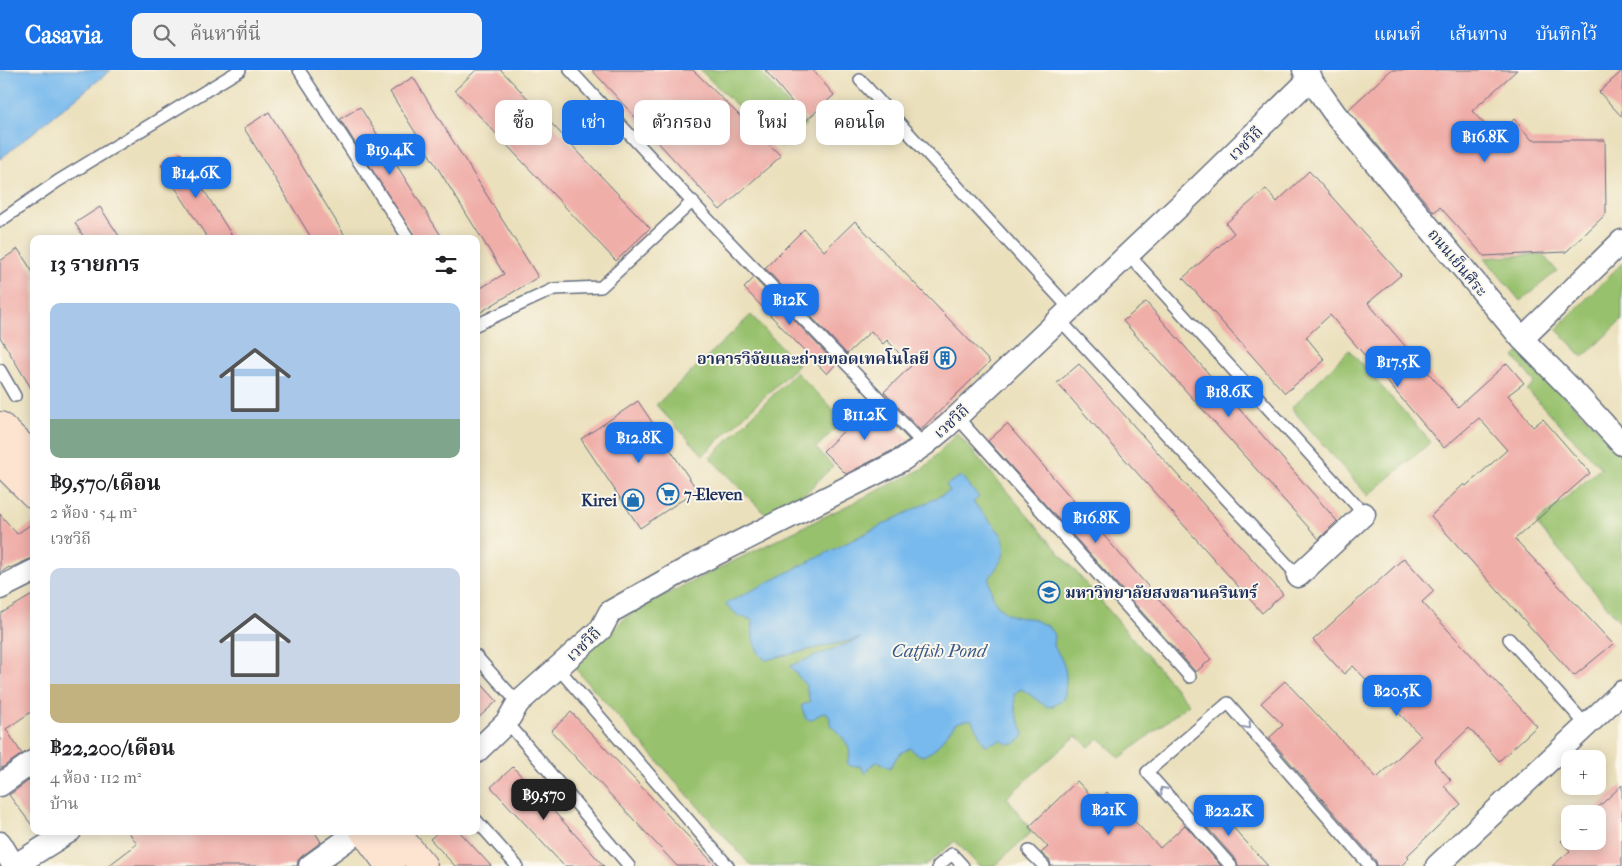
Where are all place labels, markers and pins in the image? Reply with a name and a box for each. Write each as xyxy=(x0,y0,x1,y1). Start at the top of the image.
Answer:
pin: ฿16.8K xyxy=(1444,121,1526,163)
pin: ฿19.4K xyxy=(349,134,431,176)
pin: ฿14.6K xyxy=(155,156,237,199)
pin: ฿12K xyxy=(760,284,820,326)
building icon: อาคารวิจัยและถ่ายทอดเทคโนโลยี xyxy=(933,346,957,370)
pin: ฿17.5K xyxy=(1357,346,1439,388)
place label: อาคารวิจัยและถ่ายทอดเทคโนโลยี xyxy=(697,348,929,368)
pin: ฿18.6K xyxy=(1188,376,1270,418)
pin: ฿11.2K xyxy=(824,398,906,441)
pin: ฿12.8K xyxy=(598,422,680,464)
supermarket icon: 7-Eleven xyxy=(656,482,680,506)
place label: 7-Eleven xyxy=(683,485,743,504)
shop icon: Kirei xyxy=(621,488,645,512)
place label: Kirei xyxy=(581,491,617,510)
pin: ฿16.8K xyxy=(1055,502,1137,544)
school or university icon: มหาวิทยาลัยสงขลานครินทร์ xyxy=(1037,580,1061,604)
place label: มหาวิทยาลัยสงขลานครินทร์ xyxy=(1065,583,1259,602)
pin: ฿20.5K xyxy=(1356,674,1438,717)
pin: ฿9,570 xyxy=(503,778,585,821)
pin: ฿21K xyxy=(1079,794,1139,836)
pin: ฿22.2K xyxy=(1188,794,1270,837)

